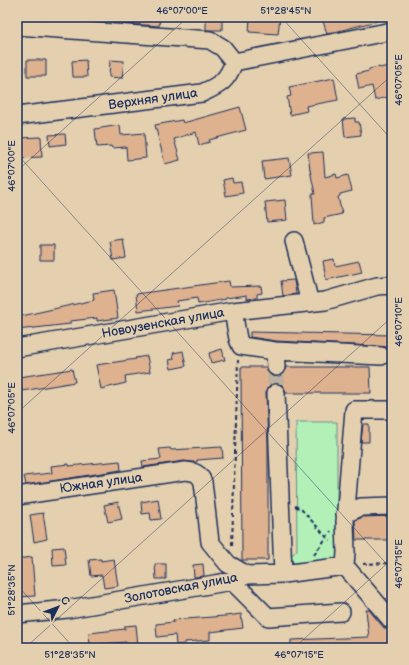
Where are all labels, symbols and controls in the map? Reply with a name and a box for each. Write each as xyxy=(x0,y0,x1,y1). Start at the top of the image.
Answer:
text: 46°07'00"E xyxy=(156,5,208,17)
text: 51°28'45"N xyxy=(260,5,312,17)
text: 46°07'05"E xyxy=(393,54,405,106)
street label: Верхняя улица xyxy=(107,85,199,113)
text: 46°07'00"E xyxy=(6,140,18,192)
text: 46°07'10"E xyxy=(393,297,405,347)
street label: Новоузенская улица xyxy=(100,304,226,342)
text: 46°07'05"E xyxy=(6,382,18,434)
street label: Южная улица xyxy=(59,469,144,497)
text: 46°07'15"E xyxy=(393,539,405,589)
text: 51°28'35"N xyxy=(6,564,18,616)
street label: Золотовская улица xyxy=(123,569,239,607)
north arrow xyxy=(38,587,78,627)
text: С xyxy=(58,593,73,608)
text: 51°28'35"N xyxy=(44,649,96,661)
text: 46°07'15"E xyxy=(274,649,324,661)

